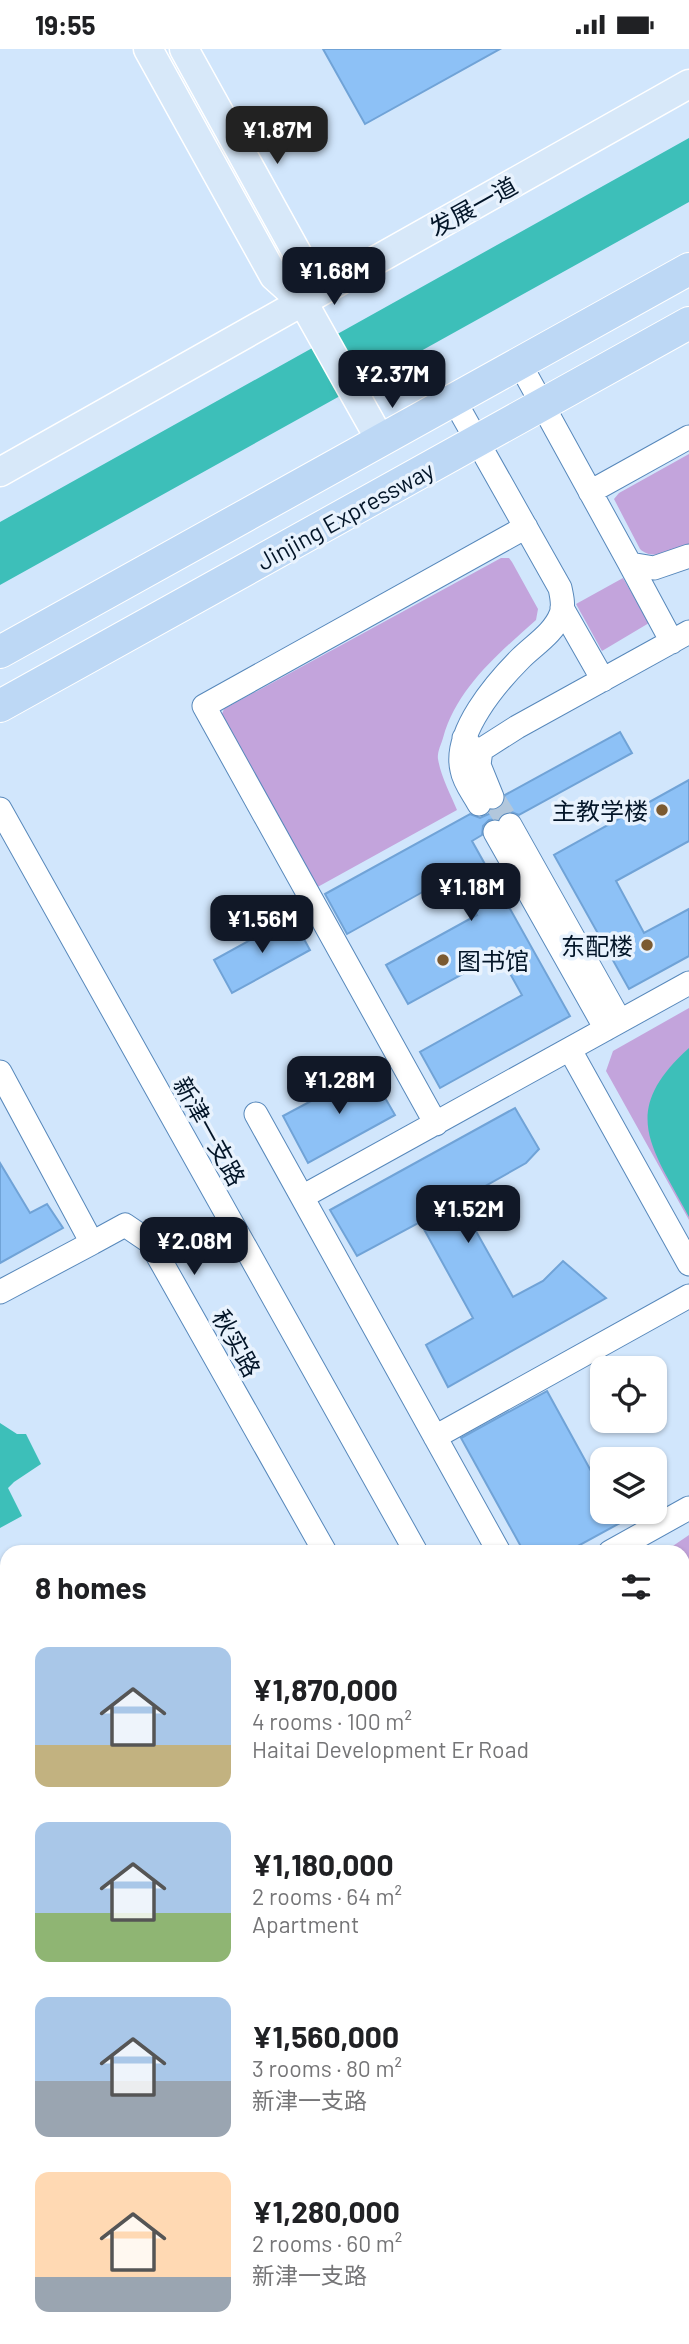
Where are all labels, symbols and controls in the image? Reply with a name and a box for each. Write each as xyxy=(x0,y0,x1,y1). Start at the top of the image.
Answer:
text: 19:55 xyxy=(35,9,96,40)
pin: ¥1.87M xyxy=(220,107,334,166)
text: ¥1.87M xyxy=(242,115,312,143)
street label: 发展一道 xyxy=(424,170,522,242)
pin: ¥1.68M xyxy=(277,247,391,307)
text: ¥1.68M xyxy=(298,256,370,284)
pin: ¥2.37M xyxy=(335,351,449,410)
text: ¥2.37M xyxy=(354,359,430,387)
street label: Jinjing Expressway xyxy=(251,454,439,576)
place label: 主教学楼 xyxy=(552,796,648,825)
marker: 主教学楼 xyxy=(654,802,670,818)
pin: ¥1.18M xyxy=(414,863,528,923)
text: ¥1.18M xyxy=(437,872,505,900)
pin: ¥1.56M xyxy=(205,895,319,955)
text: ¥1.56M xyxy=(226,904,298,932)
place label: 东配楼 xyxy=(561,931,633,960)
marker: 东配楼 xyxy=(639,937,655,953)
place label: 图书馆 xyxy=(457,946,529,975)
marker: 图书馆 xyxy=(435,952,451,968)
pin: ¥1.28M xyxy=(282,1056,396,1116)
text: ¥1.28M xyxy=(303,1065,375,1093)
street label: 新津一支路 xyxy=(168,1071,252,1191)
pin: ¥1.52M xyxy=(411,1185,525,1245)
text: ¥1.52M xyxy=(432,1194,504,1222)
pin: ¥2.08M xyxy=(137,1217,251,1277)
text: ¥2.08M xyxy=(156,1226,232,1254)
street label: 秋实路 xyxy=(207,1304,267,1382)
map controls xyxy=(590,1356,667,1524)
button: locate xyxy=(590,1356,667,1433)
button: layers xyxy=(590,1447,667,1524)
icon: filters xyxy=(617,1568,655,1606)
text: 8 homes xyxy=(35,1569,146,1605)
text: ¥1,870,000 xyxy=(252,1671,398,1707)
icon: home xyxy=(91,1675,175,1759)
text: 4 rooms · 100 m² xyxy=(252,1707,412,1735)
text: Haitai Development Er Road xyxy=(252,1735,529,1763)
text: ¥1,180,000 xyxy=(252,1846,394,1882)
icon: home xyxy=(91,1850,175,1934)
text: 2 rooms · 64 m² xyxy=(252,1882,402,1910)
text: Apartment xyxy=(252,1910,359,1938)
text: ¥1,560,000 xyxy=(252,2018,399,2054)
icon: home xyxy=(91,2025,175,2109)
text: 3 rooms · 80 m² xyxy=(252,2054,402,2082)
text: 新津一支路 xyxy=(252,2086,367,2114)
text: ¥1,280,000 xyxy=(252,2193,400,2229)
icon: home xyxy=(91,2200,175,2284)
text: 2 rooms · 60 m² xyxy=(252,2229,402,2257)
text: 新津一支路 xyxy=(252,2261,367,2289)

